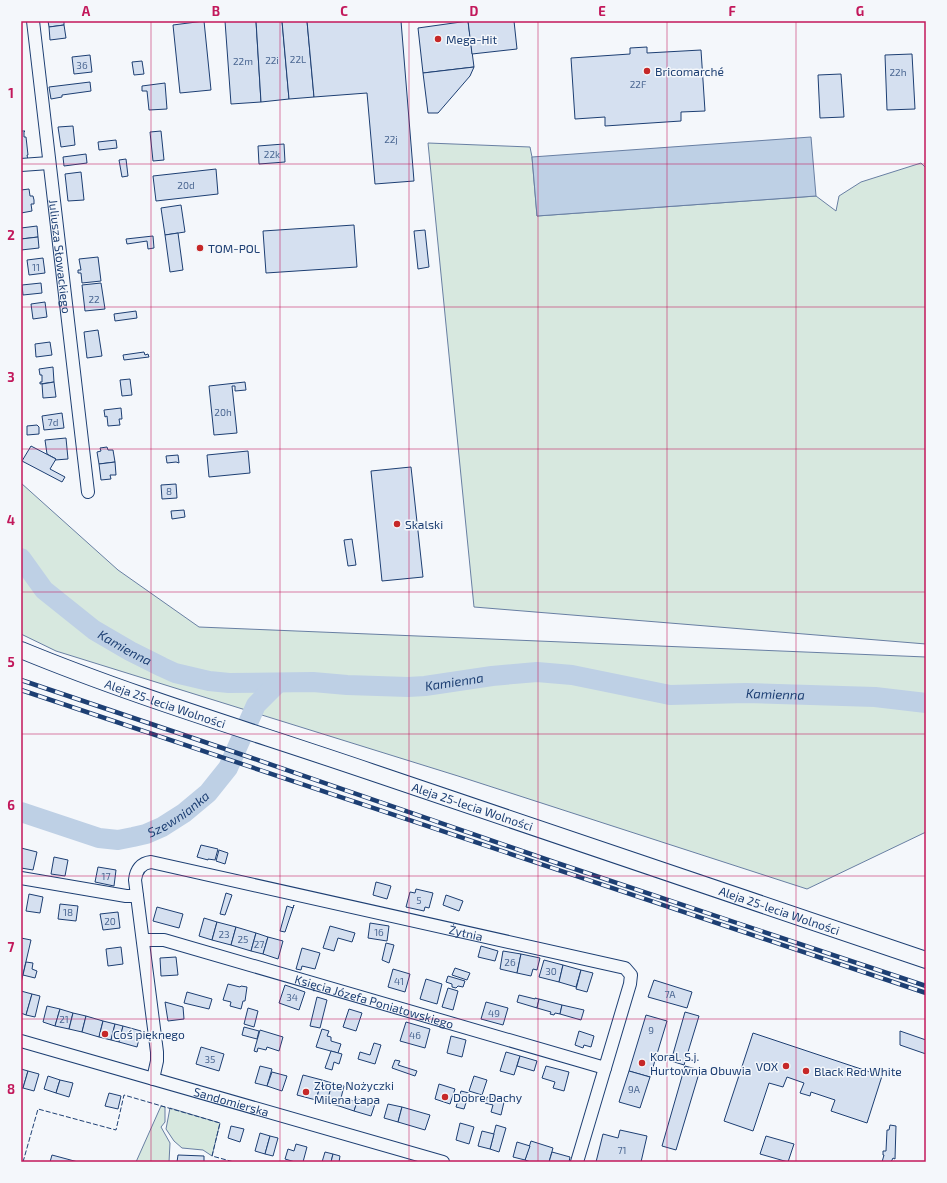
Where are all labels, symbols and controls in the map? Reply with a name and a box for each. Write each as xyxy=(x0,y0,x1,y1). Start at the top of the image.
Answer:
text: A xyxy=(82,3,91,19)
text: B xyxy=(212,3,220,19)
text: C xyxy=(340,3,348,19)
text: D xyxy=(470,3,479,19)
text: E xyxy=(598,3,606,19)
text: F xyxy=(728,3,736,19)
text: G xyxy=(856,3,864,19)
place label: Mega-Hit xyxy=(446,32,498,46)
marker: Mega-Hit xyxy=(433,34,443,44)
house number: 22L xyxy=(290,53,306,65)
house number: 22i xyxy=(265,54,279,66)
house number: 22m xyxy=(233,55,253,67)
house number: 36 xyxy=(76,59,88,71)
place label: Bricomarché xyxy=(655,64,724,78)
marker: Bricomarché xyxy=(642,66,652,76)
house number: 22h xyxy=(889,66,907,78)
house number: 22F xyxy=(630,78,647,90)
text: 1 xyxy=(8,85,14,101)
house number: 22j xyxy=(384,133,398,145)
house number: 22k xyxy=(264,148,280,160)
house number: 20d xyxy=(177,179,195,191)
street label: Juliusza Słowackiego xyxy=(47,199,74,314)
text: 2 xyxy=(7,227,15,243)
place label: TOM-POL xyxy=(208,241,260,255)
marker: TOM-POL xyxy=(195,243,205,253)
house number: 11 xyxy=(32,261,40,273)
house number: 22 xyxy=(88,293,100,305)
text: 3 xyxy=(7,369,15,385)
house number: 20h xyxy=(214,406,232,418)
house number: 7d xyxy=(48,416,58,428)
house number: 8 xyxy=(166,485,172,497)
text: 4 xyxy=(7,512,15,528)
place label: Skalski xyxy=(405,517,443,531)
marker: Skalski xyxy=(392,519,402,529)
water label: Kamienna xyxy=(95,626,154,669)
text: 5 xyxy=(7,654,15,670)
water label: Kamienna xyxy=(424,669,485,694)
street label: Aleja 25-lecia Wolności xyxy=(103,676,228,730)
water label: Kamienna xyxy=(746,685,805,703)
street label: Aleja 25-lecia Wolności xyxy=(410,779,535,833)
water label: Szewnianka xyxy=(145,787,212,840)
text: 6 xyxy=(7,797,15,813)
house number: 17 xyxy=(101,870,111,882)
street label: Aleja 25-lecia Wolności xyxy=(717,883,842,937)
house number: 5 xyxy=(416,894,422,906)
house number: 18 xyxy=(63,906,73,918)
house number: 20 xyxy=(104,915,116,927)
street label: Żytnia xyxy=(448,922,484,943)
house number: 16 xyxy=(374,926,384,938)
house number: 23 xyxy=(218,928,230,940)
house number: 25 xyxy=(238,933,248,945)
house number: 27 xyxy=(254,938,264,950)
text: 7 xyxy=(8,939,15,955)
house number: 26 xyxy=(504,956,516,968)
house number: 30 xyxy=(545,965,557,977)
street label: Księcia Józefa Poniatowskiego xyxy=(293,971,455,1031)
house number: 41 xyxy=(394,975,404,987)
house number: 7A xyxy=(665,988,676,1000)
house number: 34 xyxy=(286,991,298,1003)
house number: 49 xyxy=(488,1007,500,1019)
house number: 21 xyxy=(59,1013,69,1025)
house number: 9 xyxy=(648,1024,654,1036)
place label: Coś pięknego xyxy=(113,1027,185,1041)
marker: Coś pięknego xyxy=(100,1029,110,1039)
house number: 46 xyxy=(409,1029,421,1041)
place label: Koral. S.j. Hurtownia Obuwia xyxy=(650,1049,751,1077)
house number: 35 xyxy=(205,1053,215,1065)
marker: Koral. S.j. Hurtownia Obuwia xyxy=(637,1058,647,1068)
place label: VOX xyxy=(756,1059,779,1073)
marker: VOX xyxy=(781,1061,791,1071)
place label: Black Red White xyxy=(814,1064,902,1078)
marker: Black Red White xyxy=(801,1066,811,1076)
place label: Złote Nożyczki Milena Łapa xyxy=(314,1078,394,1106)
text: 8 xyxy=(7,1081,15,1097)
house number: 9A xyxy=(628,1083,641,1095)
street label: Sandomierska xyxy=(192,1084,271,1119)
marker: Złote Nożyczki Milena Łapa xyxy=(301,1087,311,1097)
place label: Dobre Dachy xyxy=(453,1090,523,1104)
marker: Dobre Dachy xyxy=(440,1092,450,1102)
house number: 71 xyxy=(617,1144,627,1156)

